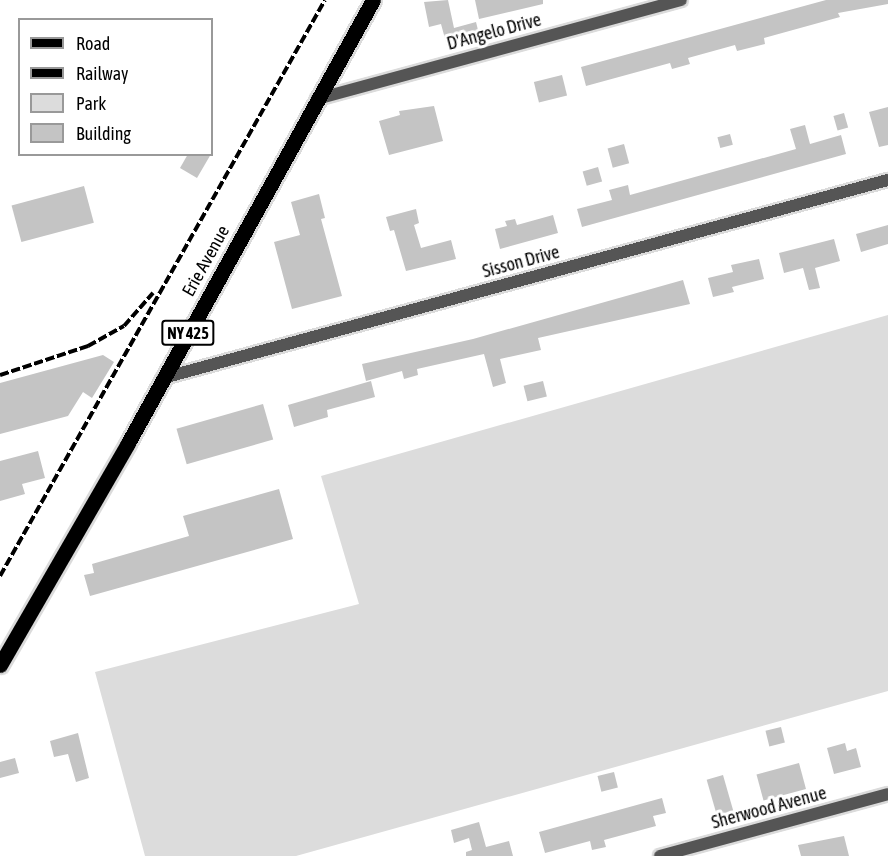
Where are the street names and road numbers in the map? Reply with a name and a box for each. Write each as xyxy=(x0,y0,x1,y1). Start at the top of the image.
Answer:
street label: D'Angelo Drive xyxy=(445,9,543,55)
street label: Erie Avenue xyxy=(178,222,234,300)
street label: Sisson Drive xyxy=(480,241,562,283)
road number: NY 425 xyxy=(161,320,215,346)
street label: Sherwood Avenue xyxy=(709,782,829,834)

